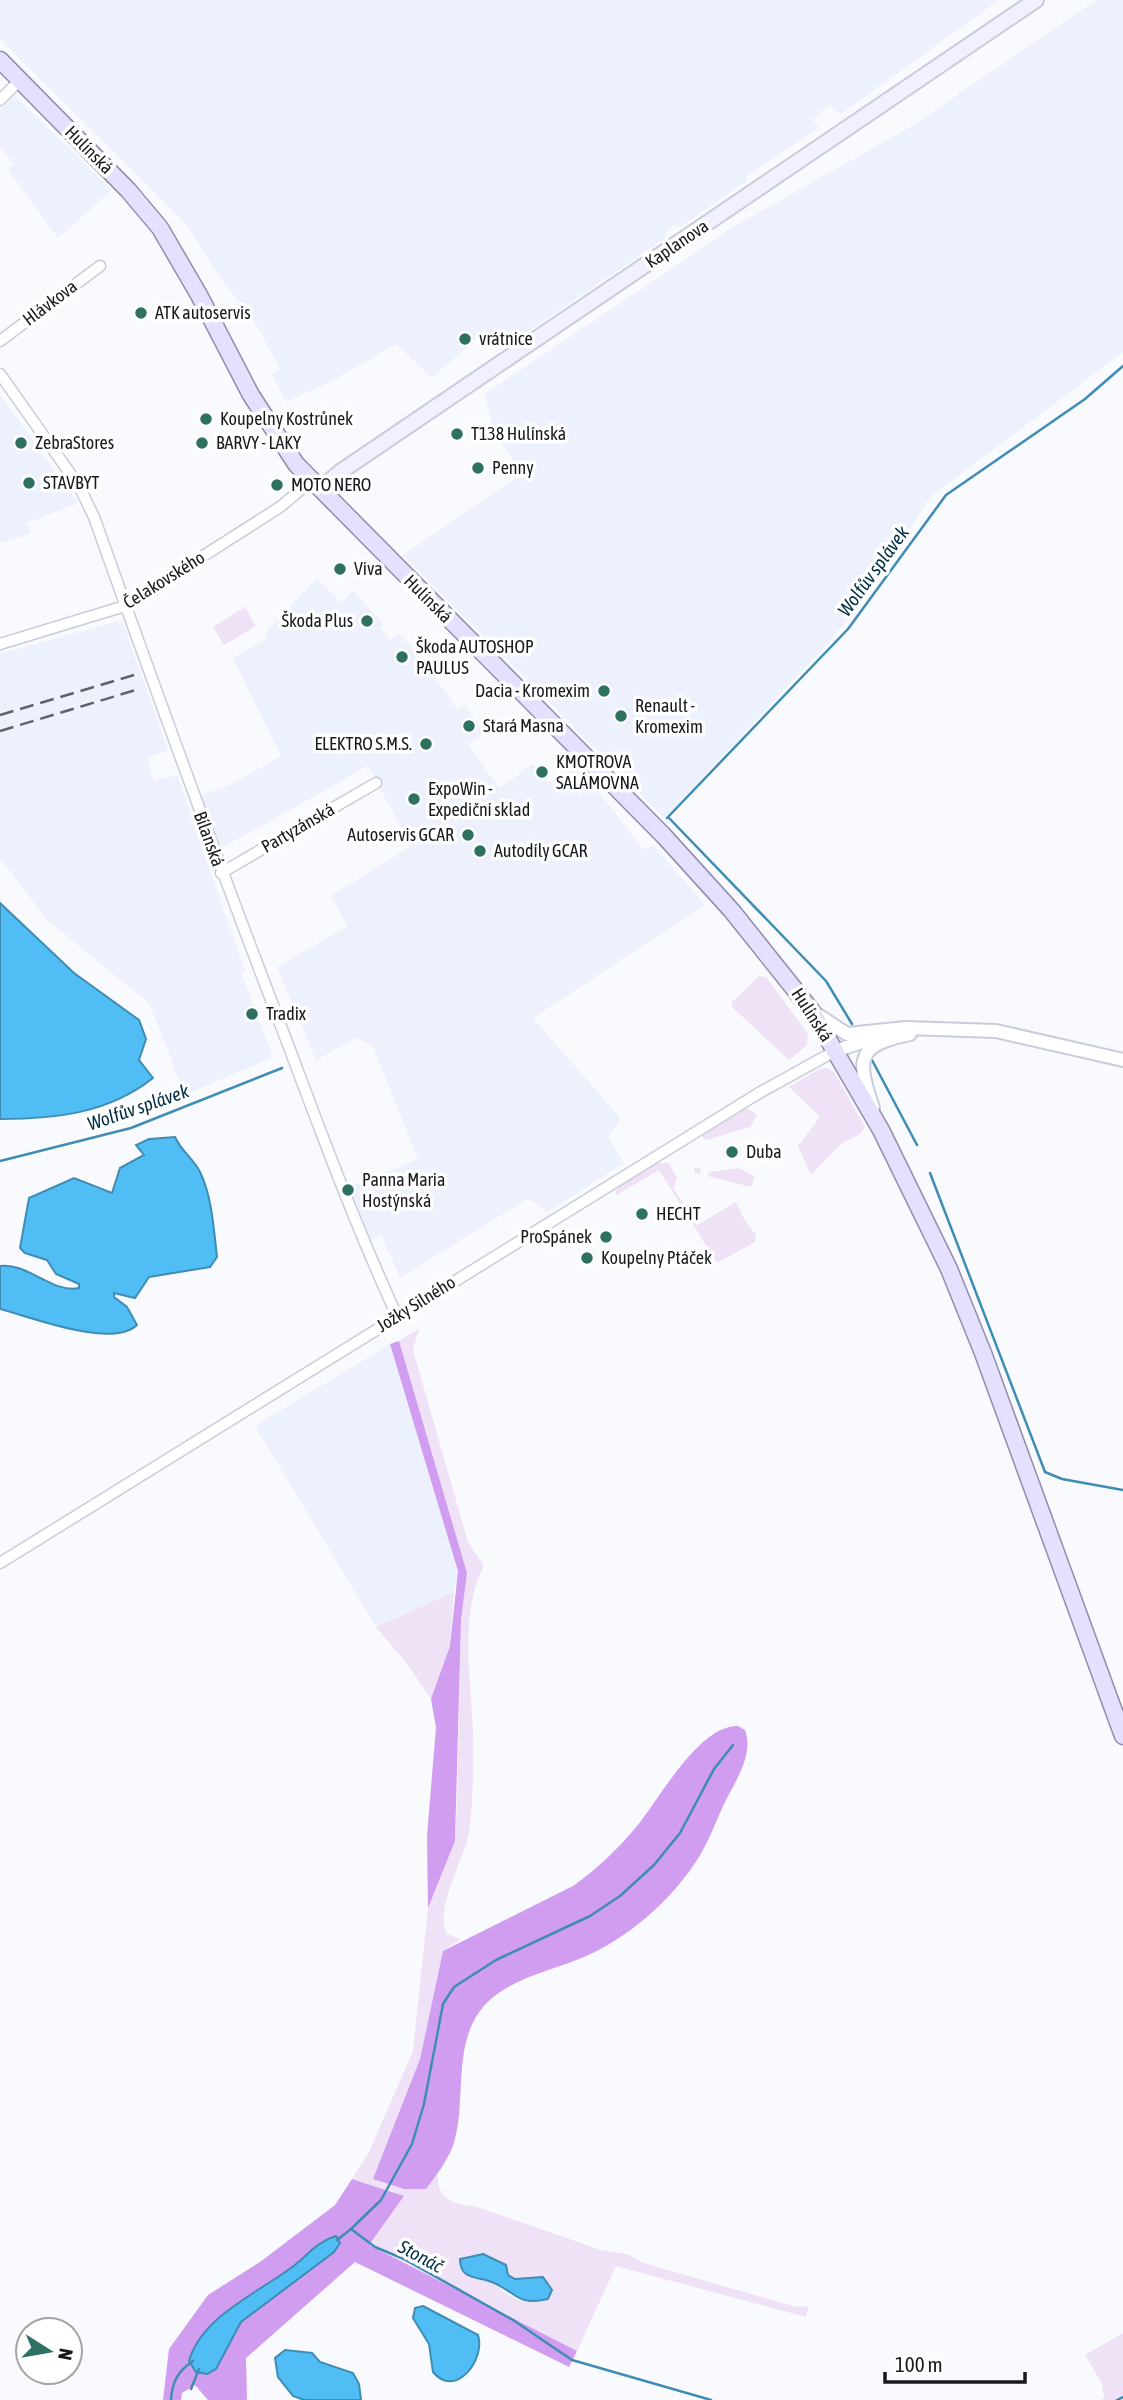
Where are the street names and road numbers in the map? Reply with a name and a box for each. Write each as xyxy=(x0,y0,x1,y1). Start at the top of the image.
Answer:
street label: Hulínská xyxy=(61,121,118,178)
street label: Kaplanova xyxy=(641,215,712,272)
street label: Hlávkova xyxy=(18,275,81,330)
street label: Čelakovského xyxy=(119,546,208,613)
street label: Hulínská xyxy=(400,570,457,627)
street label: Partyzánská xyxy=(258,798,338,857)
street label: Bílanská xyxy=(190,808,229,869)
street label: Hulínská xyxy=(787,984,837,1045)
street label: Jožky Silného xyxy=(372,1271,459,1336)

